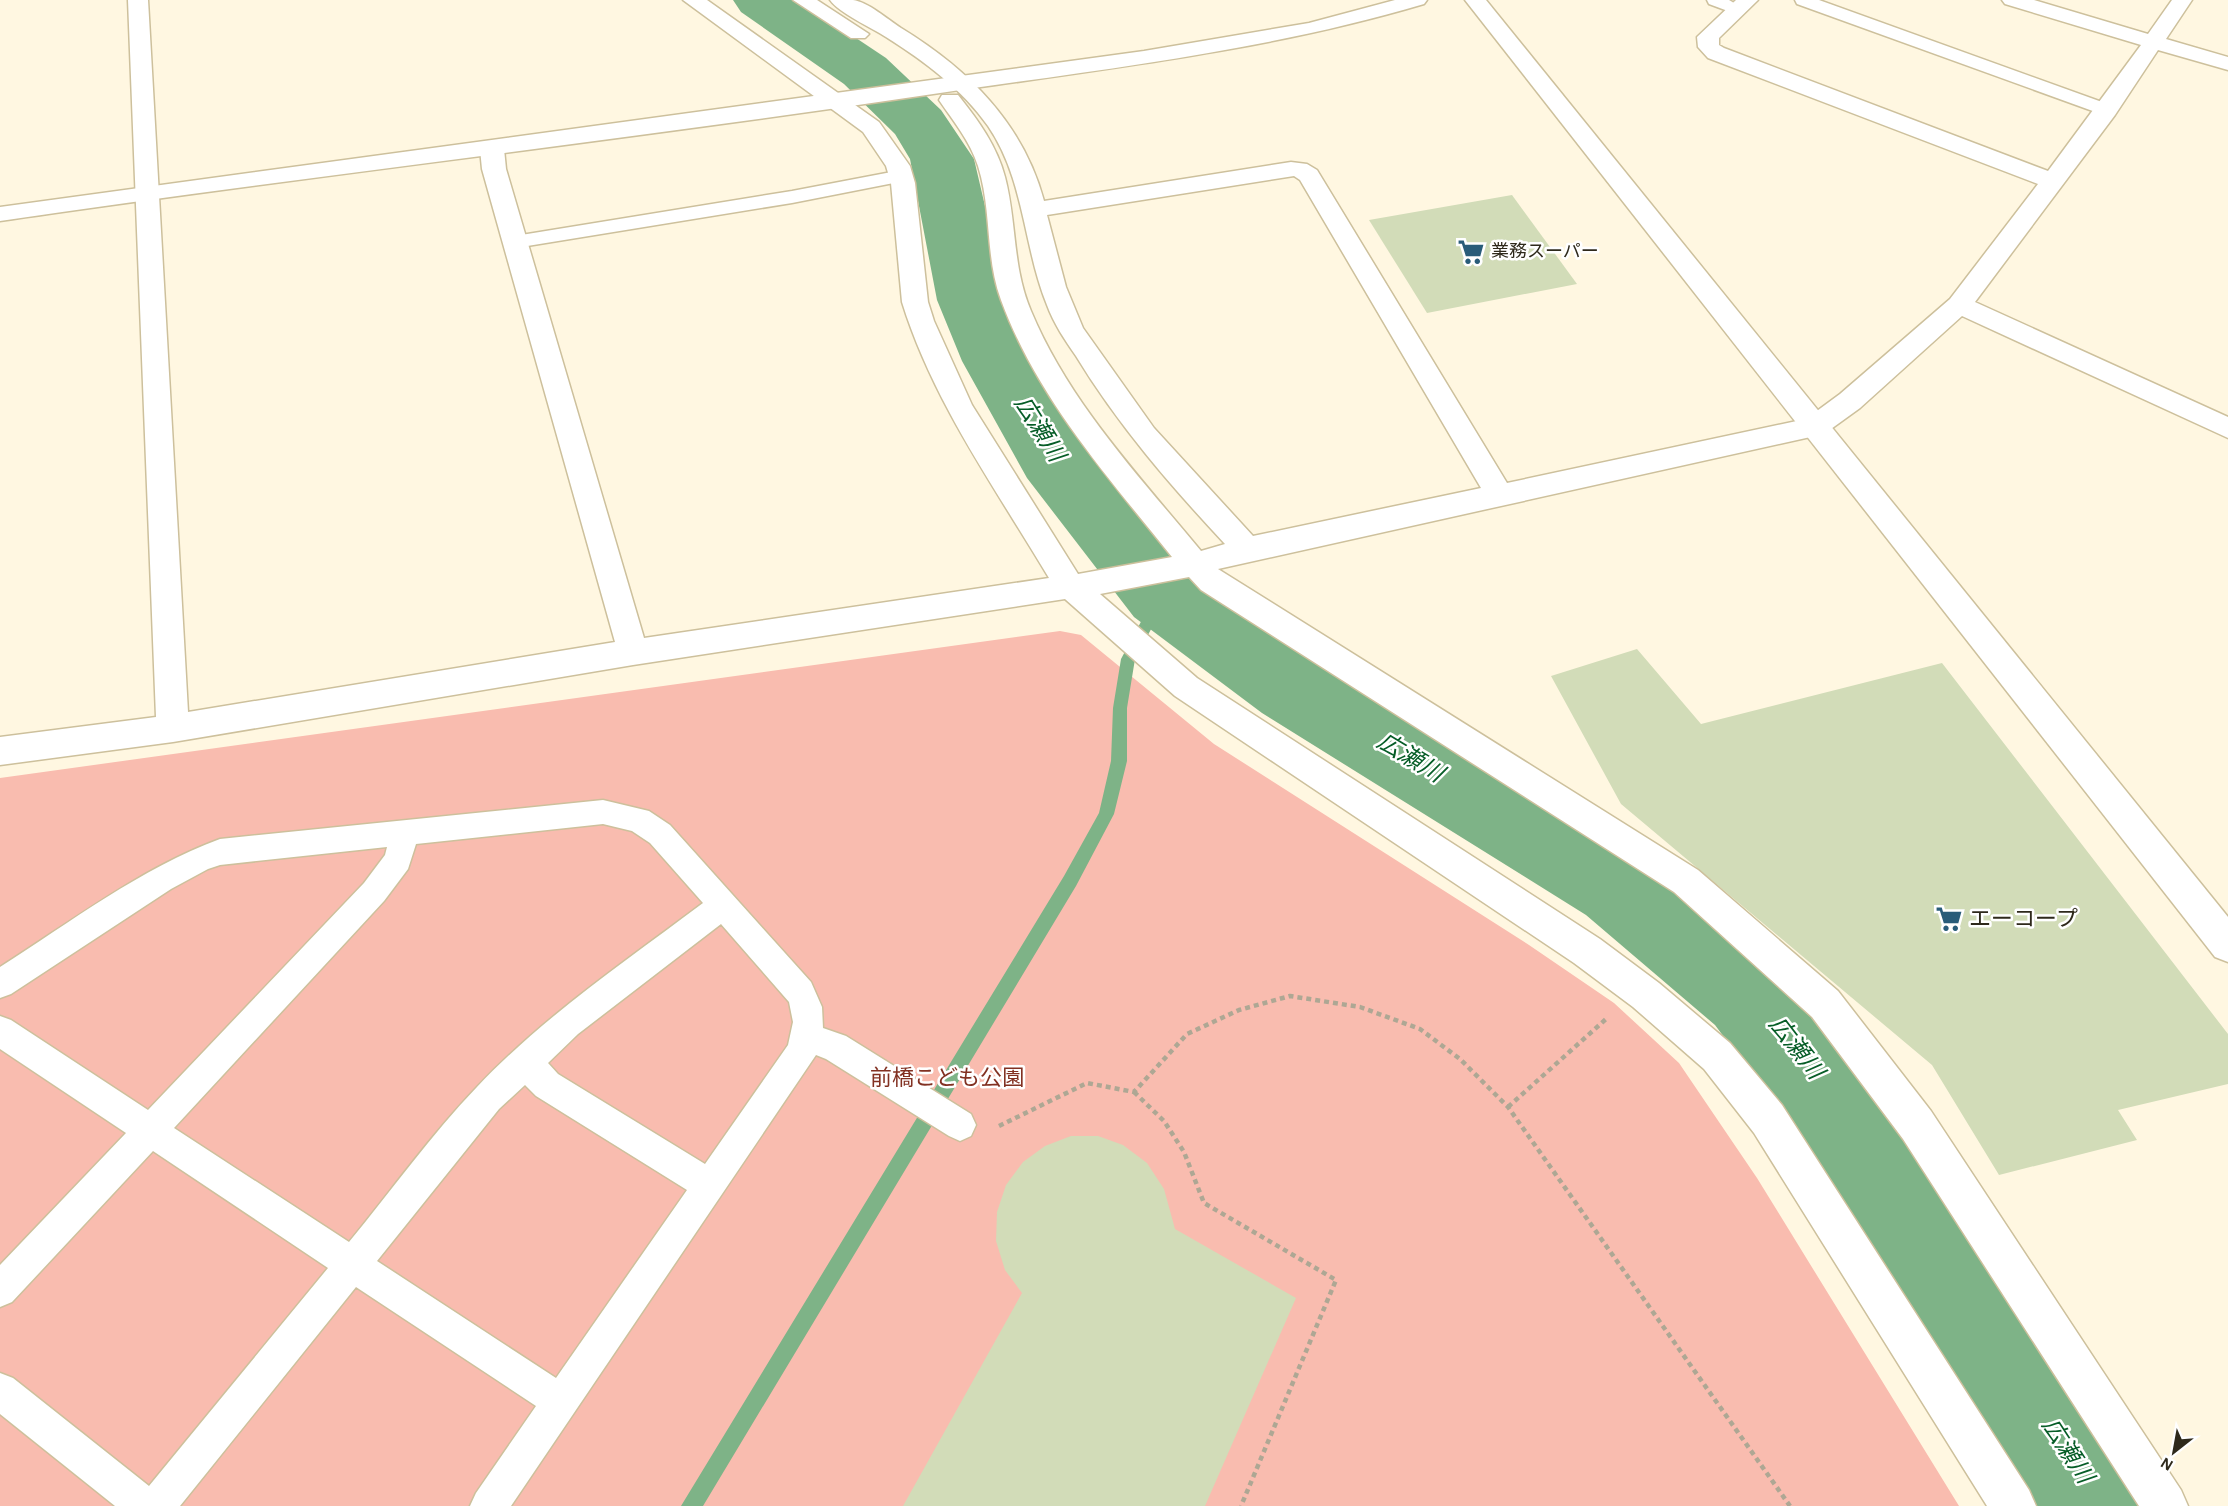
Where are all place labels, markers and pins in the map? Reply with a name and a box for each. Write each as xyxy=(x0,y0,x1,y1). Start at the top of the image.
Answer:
supermarket icon: 業務スーパー xyxy=(1456,237,1486,267)
place label: 業務スーパー xyxy=(1491,242,1599,261)
supermarket icon: エーコープ xyxy=(1934,904,1964,934)
place label: エーコープ xyxy=(1969,907,2078,930)

